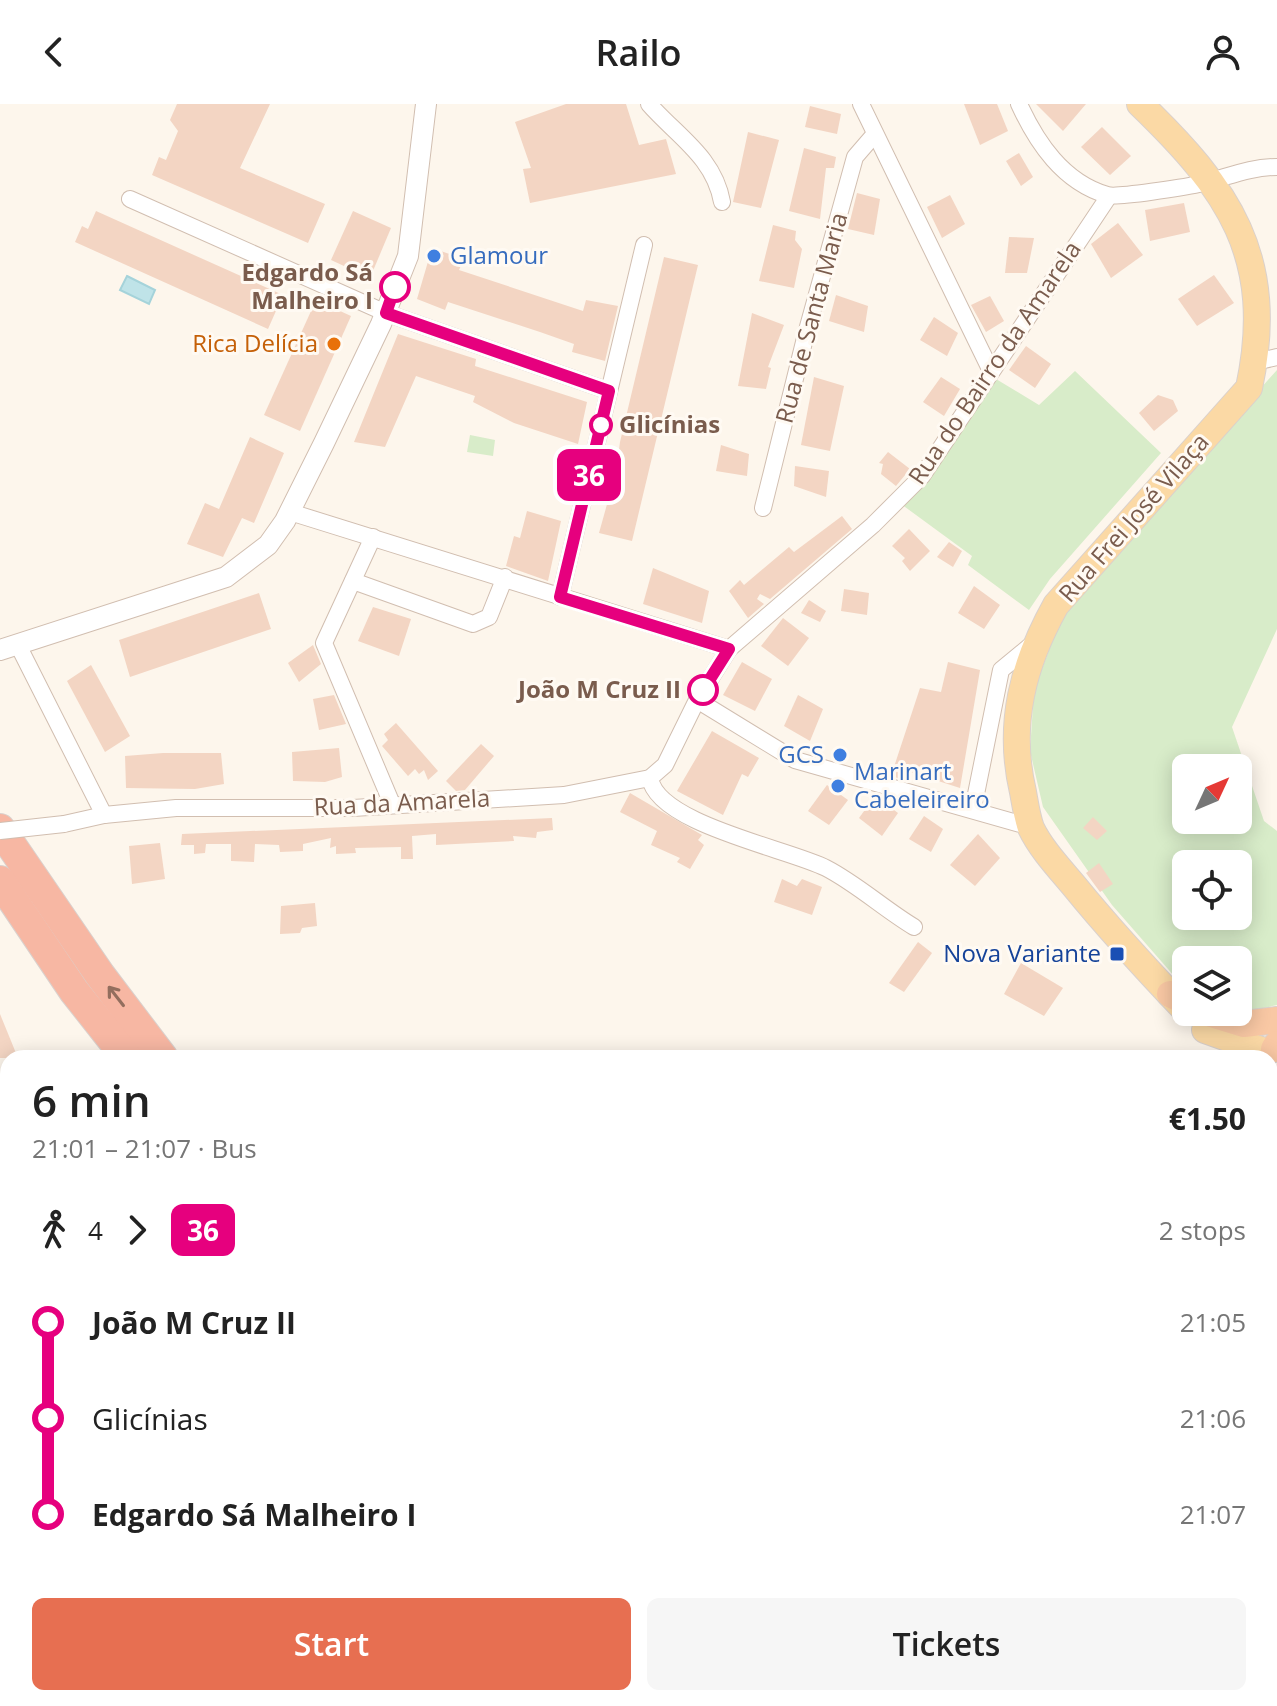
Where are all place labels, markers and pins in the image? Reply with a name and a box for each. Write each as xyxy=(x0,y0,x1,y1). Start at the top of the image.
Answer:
place label: Glamour xyxy=(450,238,548,271)
marker: Glamour xyxy=(425,247,443,265)
place label: Edgardo Sá Malheiro I xyxy=(241,255,373,316)
marker: Edgardo Sá Malheiro I xyxy=(380,272,410,302)
place label: Rica Delícia xyxy=(192,326,318,359)
marker: Rica Delícia xyxy=(325,335,343,353)
place label: Glicínias xyxy=(619,407,720,440)
marker: Glicínias xyxy=(590,414,612,436)
place label: João M Cruz II xyxy=(516,672,681,705)
marker: João M Cruz II xyxy=(688,675,718,705)
place label: GCS xyxy=(778,737,824,770)
marker: GCS xyxy=(831,746,849,764)
place label: Marinart Cabeleireiro xyxy=(854,754,990,815)
marker: Marinart Cabeleireiro xyxy=(829,777,847,795)
place label: Nova Variante xyxy=(943,936,1101,969)
marker: Nova Variante xyxy=(1108,945,1126,963)

